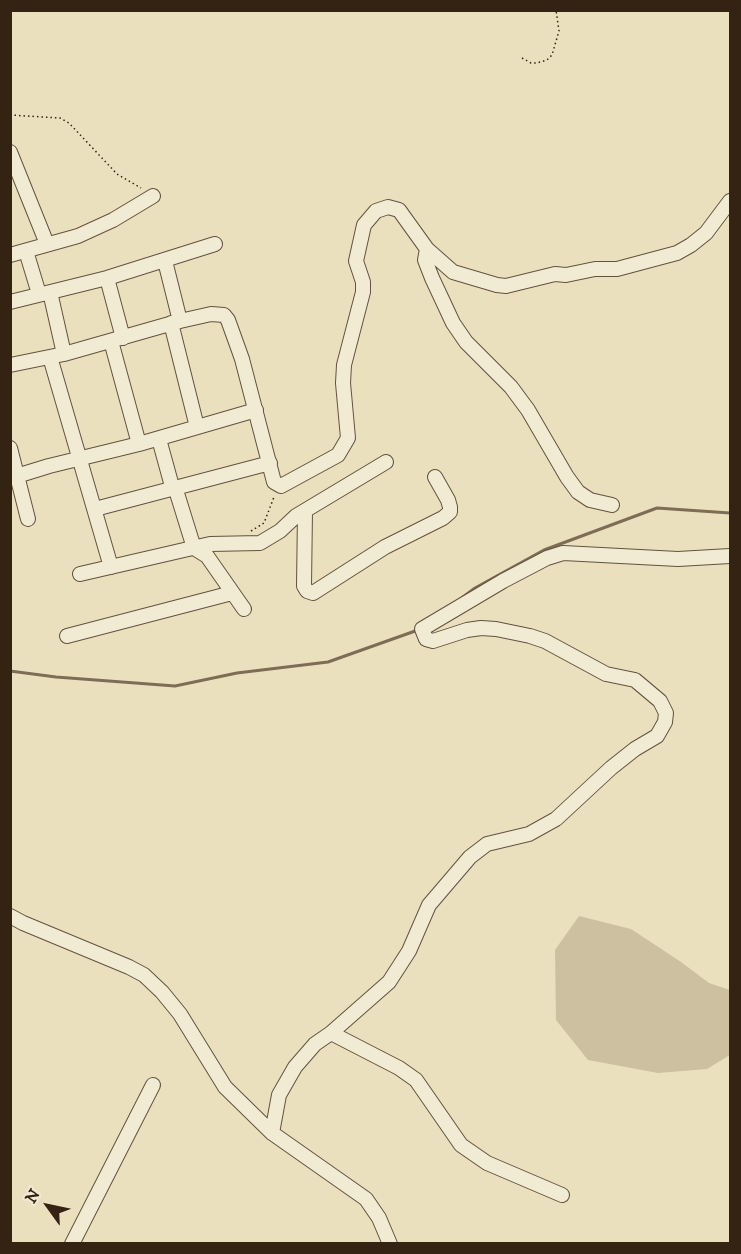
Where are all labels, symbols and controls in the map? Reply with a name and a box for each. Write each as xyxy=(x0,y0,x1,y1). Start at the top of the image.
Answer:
north arrow xyxy=(18,1176,78,1236)
text: N xyxy=(21,1185,45,1207)

